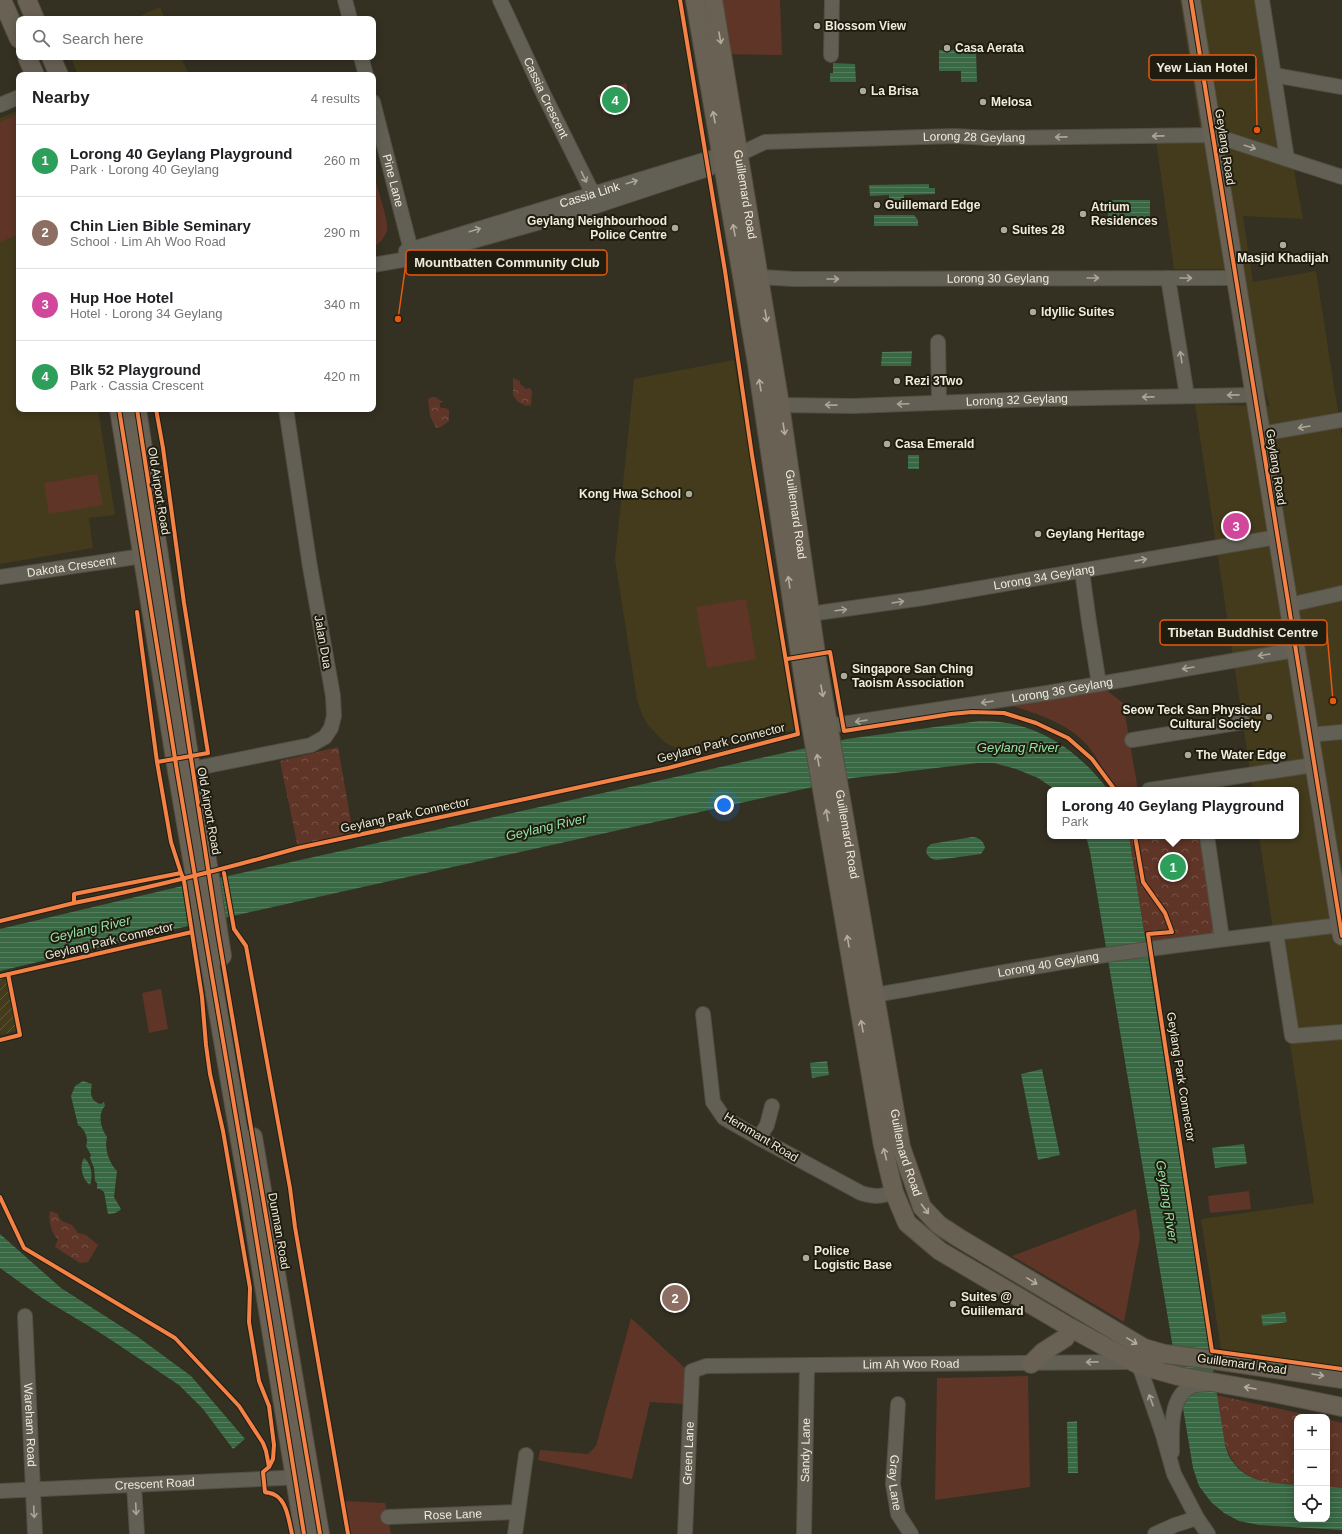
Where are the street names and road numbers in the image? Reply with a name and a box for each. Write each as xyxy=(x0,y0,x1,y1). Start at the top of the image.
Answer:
street label: Cassia Crescent xyxy=(520,55,572,141)
street label: Geylang Road xyxy=(1212,108,1238,186)
street label: Lorong 28 Geylang xyxy=(923,129,1025,145)
street label: Guillemard Road xyxy=(731,149,759,240)
street label: Pine Lane xyxy=(380,152,407,209)
street label: Cassia Link xyxy=(558,179,622,211)
street label: Lorong 30 Geylang xyxy=(947,271,1049,286)
street label: Lorong 32 Geylang xyxy=(966,391,1068,409)
street label: Geylang Road xyxy=(1263,428,1289,506)
street label: Old Airport Road xyxy=(145,446,173,536)
street label: Guillemard Road xyxy=(782,469,809,560)
street label: Dakota Crescent xyxy=(26,553,117,580)
street label: Lorong 34 Geylang xyxy=(993,562,1096,593)
street label: Jalan Dua xyxy=(311,614,335,670)
street label: Lorong 36 Geylang xyxy=(1011,675,1114,705)
street label: Geylang Park Connector xyxy=(656,720,786,766)
street label: Old Airport Road xyxy=(194,766,224,856)
street label: Guillemard Road xyxy=(833,789,862,880)
street label: Geylang Park Connector xyxy=(339,794,471,836)
street label: Geylang Park Connector xyxy=(43,919,175,963)
street label: Lorong 40 Geylang xyxy=(997,949,1100,980)
street label: Geylang Park Connector xyxy=(1164,1011,1198,1143)
street label: Guillemard Road xyxy=(888,1108,925,1198)
street label: Hemmant Road xyxy=(721,1109,801,1165)
street label: Dunman Road xyxy=(265,1192,293,1270)
street label: Guillemard Road xyxy=(1196,1351,1288,1377)
street label: Lim Ah Woo Road xyxy=(863,1357,959,1372)
street label: Wareham Road xyxy=(21,1383,39,1467)
street label: Sandy Lane xyxy=(798,1417,813,1482)
street label: Green Lane xyxy=(680,1421,697,1485)
street label: Gray Lane xyxy=(886,1454,904,1512)
street label: Crescent Road xyxy=(114,1475,195,1493)
street label: Rose Lane xyxy=(424,1506,483,1523)

